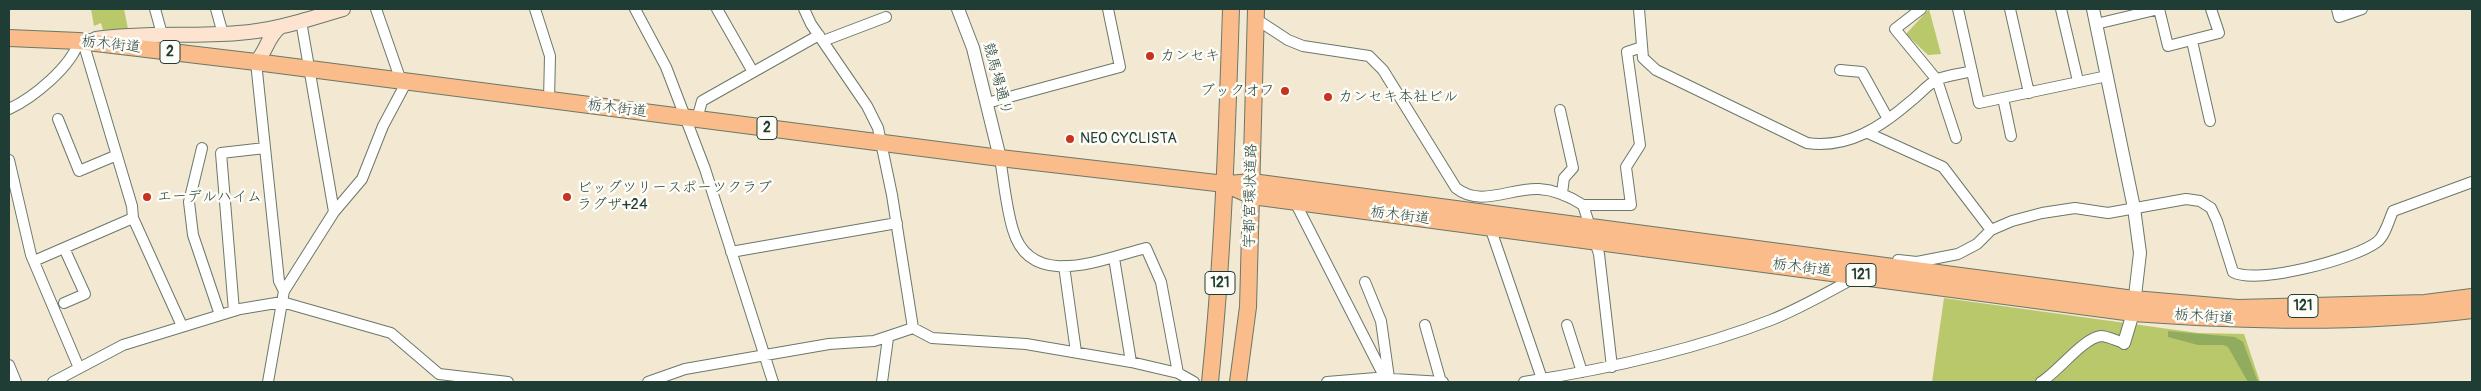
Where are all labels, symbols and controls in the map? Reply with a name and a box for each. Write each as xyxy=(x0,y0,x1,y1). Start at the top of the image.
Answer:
street label: 栃木街道 xyxy=(80,33,142,57)
street label: 競馬場通り xyxy=(979,40,1015,118)
road number: 2 xyxy=(160,41,180,64)
place label: カンセキ xyxy=(1160,47,1220,65)
marker: カンセキ xyxy=(1144,50,1156,62)
place label: ブックオフ xyxy=(1200,82,1275,100)
marker: ブックオフ xyxy=(1279,85,1291,97)
place label: カンセキ本社ビル xyxy=(1338,88,1458,106)
marker: カンセキ本社ビル xyxy=(1322,91,1334,103)
street label: 栃木街道 xyxy=(586,96,648,122)
road number: 2 xyxy=(757,116,777,140)
place label: NEO CYCLISTA xyxy=(1080,130,1177,148)
marker: NEO CYCLISTA xyxy=(1064,133,1076,145)
street label: 宇都宮環状道路 xyxy=(1241,143,1261,249)
place label: ビッグツリースポーツクラブ ラグザ+24 xyxy=(577,179,772,214)
place label: エーデルハイム xyxy=(157,188,262,206)
marker: エーデルハイム xyxy=(141,191,153,203)
marker: ビッグツリースポーツクラブ ラグザ+24 xyxy=(561,191,573,203)
street label: 栃木街道 xyxy=(1369,203,1431,229)
street label: 栃木街道 xyxy=(1771,255,1833,281)
road number: 121 xyxy=(1846,264,1876,286)
road number: 121 xyxy=(1205,272,1235,294)
road number: 121 xyxy=(2288,294,2318,318)
street label: 栃木街道 xyxy=(2173,306,2235,328)

